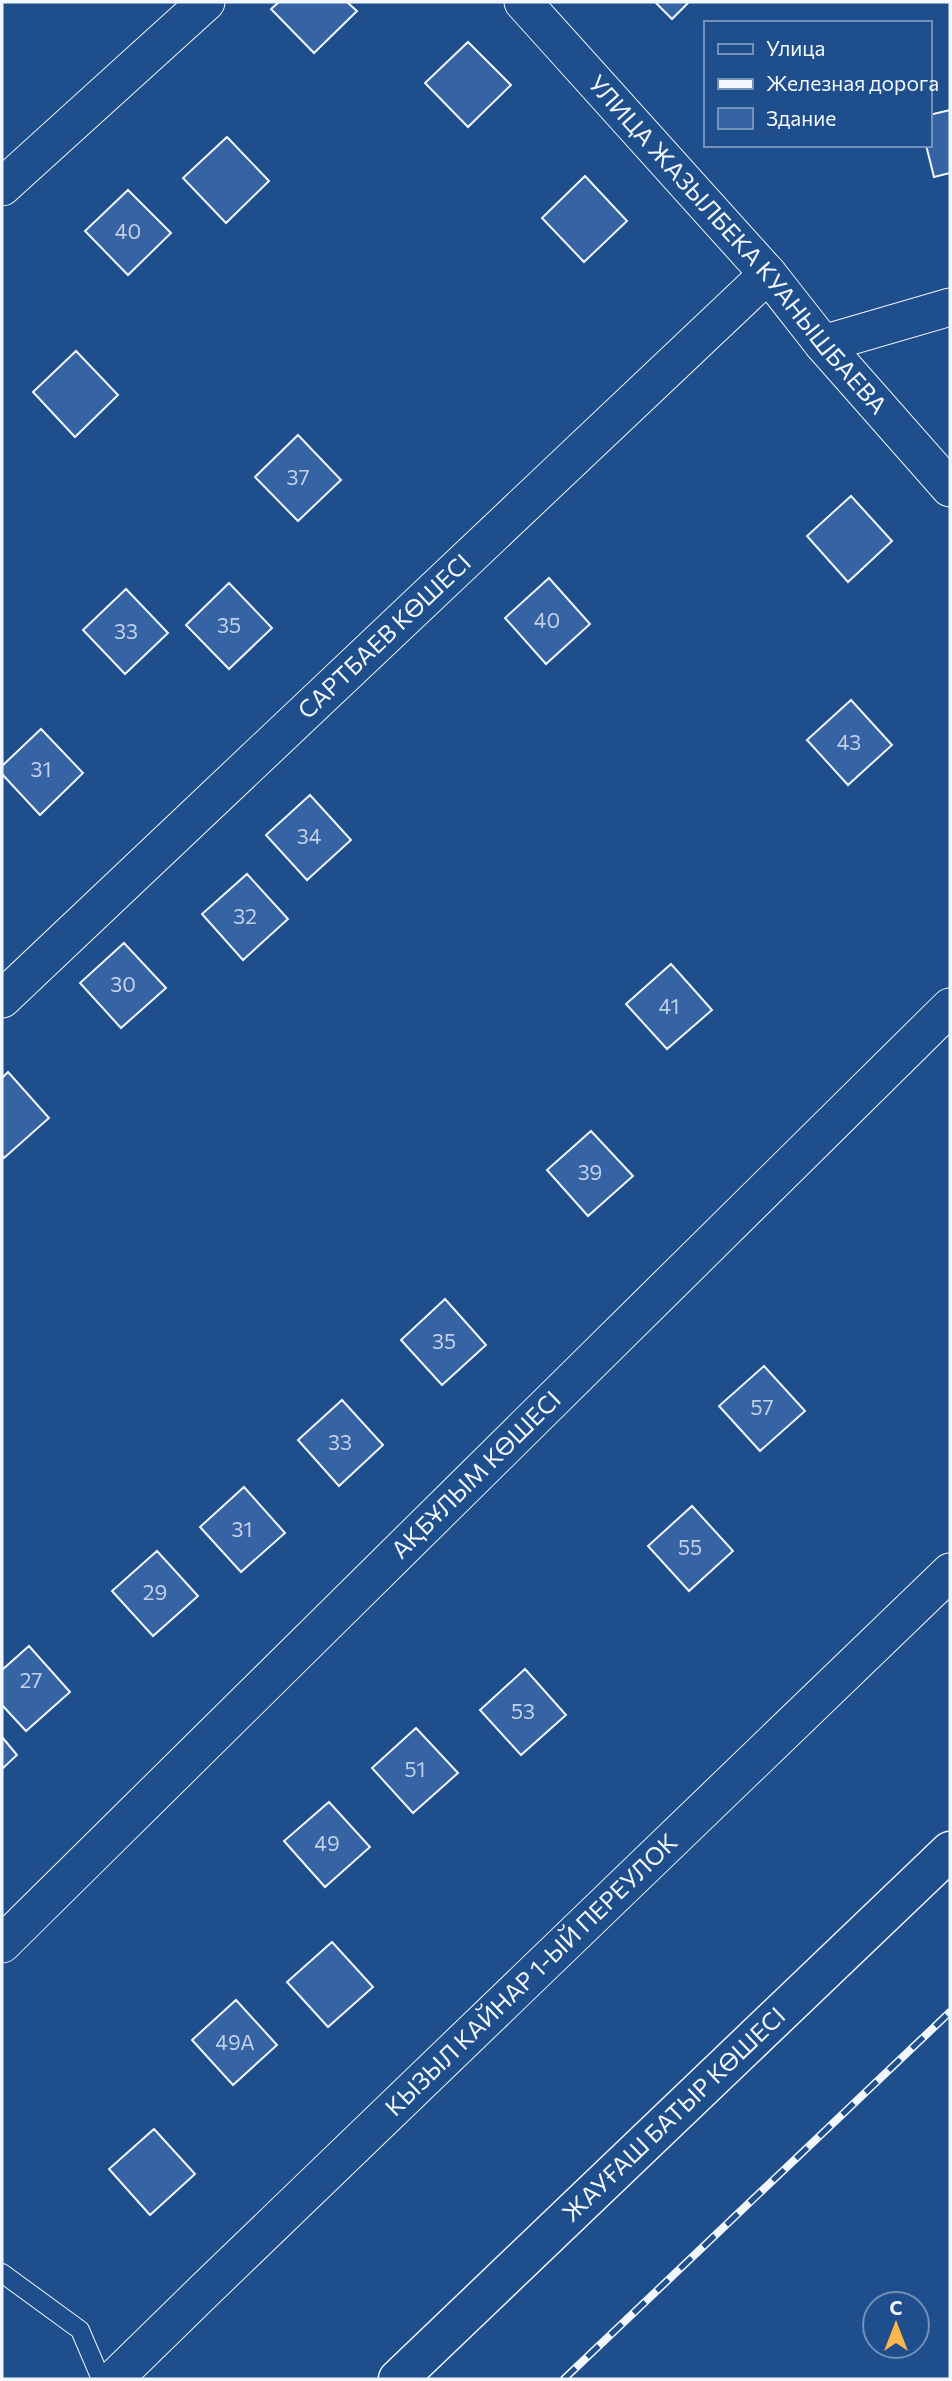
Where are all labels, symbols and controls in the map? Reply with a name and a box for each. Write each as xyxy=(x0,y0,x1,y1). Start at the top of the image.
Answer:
legend xyxy=(704,21,931,147)
text: Улица xyxy=(766,35,825,60)
street label: УЛИЦА ЖАЗЫЛБЕКА КУАНЫШБАЕВА xyxy=(583,69,894,419)
text: Железная дорога xyxy=(766,70,939,95)
text: Здание xyxy=(766,105,836,130)
house number: 40 xyxy=(115,218,141,243)
house number: 37 xyxy=(287,464,309,489)
street label: САРТБАЕВ КӨШЕСІ xyxy=(291,547,476,724)
house number: 40 xyxy=(534,607,560,632)
house number: 35 xyxy=(217,612,241,637)
house number: 33 xyxy=(114,618,138,643)
house number: 43 xyxy=(837,729,861,754)
house number: 31 xyxy=(31,756,51,781)
house number: 34 xyxy=(297,823,322,848)
house number: 32 xyxy=(233,903,257,928)
house number: 30 xyxy=(110,971,136,996)
house number: 41 xyxy=(659,993,679,1018)
house number: 39 xyxy=(578,1159,602,1184)
house number: 35 xyxy=(432,1328,456,1353)
street label: АҚБҰЛЫМ КӨШЕСІ xyxy=(385,1384,566,1564)
house number: 57 xyxy=(750,1394,774,1419)
house number: 33 xyxy=(328,1429,352,1454)
house number: 31 xyxy=(232,1516,252,1541)
house number: 55 xyxy=(678,1534,702,1559)
house number: 29 xyxy=(143,1579,167,1604)
house number: 27 xyxy=(20,1667,42,1692)
house number: 53 xyxy=(511,1698,535,1723)
house number: 51 xyxy=(404,1756,426,1781)
street label: КЫЗЫЛ КАЙНАР 1-ЫЙ ПЕРЕУЛОК xyxy=(379,1827,683,2121)
house number: 49 xyxy=(314,1830,340,1855)
street label: ЖАУҒАШ БАТЫР КӨШЕСІ xyxy=(556,2001,791,2227)
house number: 49А xyxy=(215,2029,255,2054)
north arrow xyxy=(861,2290,931,2360)
text: С xyxy=(890,2296,903,2319)

